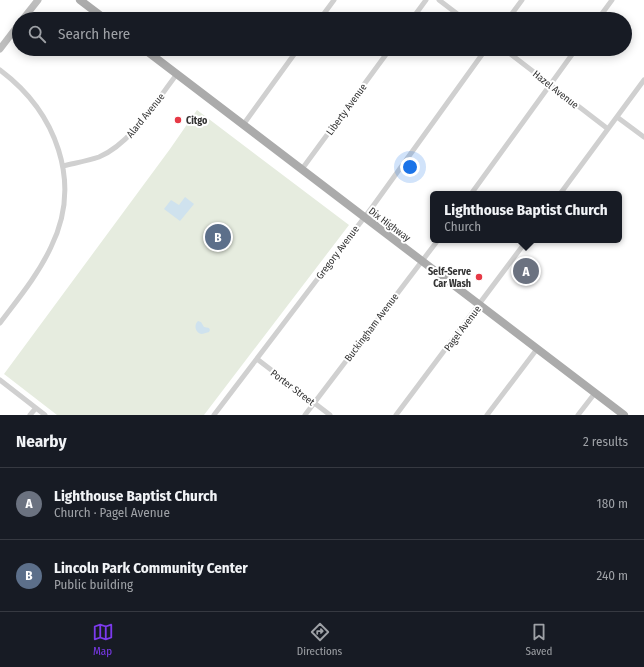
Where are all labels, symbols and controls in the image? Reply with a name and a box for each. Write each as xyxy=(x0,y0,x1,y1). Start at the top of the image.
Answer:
search box xyxy=(12,12,632,56)
icon: search xyxy=(26,23,48,45)
text: Search here xyxy=(58,25,130,43)
street label: Hazel Avenue xyxy=(530,68,581,111)
street label: Liberty Avenue xyxy=(324,81,370,138)
street label: Alard Avenue xyxy=(124,91,167,140)
marker: Citgo xyxy=(173,115,183,125)
place label: Citgo xyxy=(186,115,208,127)
your location xyxy=(400,157,420,177)
popup xyxy=(430,191,622,243)
text: Lighthouse Baptist Church xyxy=(444,201,608,219)
street label: Dix Highway xyxy=(366,205,413,245)
text: Church xyxy=(444,219,481,234)
pin: B xyxy=(205,222,231,252)
street label: Gregory Avenue xyxy=(314,223,362,282)
pin: A xyxy=(513,256,539,286)
place label: Self-Serve Car Wash xyxy=(428,266,471,290)
marker: Self-Serve Car Wash xyxy=(474,272,484,282)
street label: Buckingham Avenue xyxy=(342,291,401,364)
street label: Pagel Avenue xyxy=(442,303,484,354)
street label: Porter Street xyxy=(268,367,317,409)
text: Nearby xyxy=(16,431,67,452)
text: 2 results xyxy=(583,434,628,449)
text: Lighthouse Baptist Church xyxy=(54,487,217,505)
text: A xyxy=(25,496,33,511)
text: 180 m xyxy=(597,496,628,511)
text: Church · Pagel Avenue xyxy=(54,505,170,520)
text: Lincoln Park Community Center xyxy=(54,559,248,577)
text: B xyxy=(25,568,33,583)
text: 240 m xyxy=(596,568,628,583)
text: Public building xyxy=(54,577,133,592)
tab: Map xyxy=(92,621,114,658)
tab: Directions xyxy=(297,621,342,658)
tab: Saved xyxy=(526,621,552,658)

